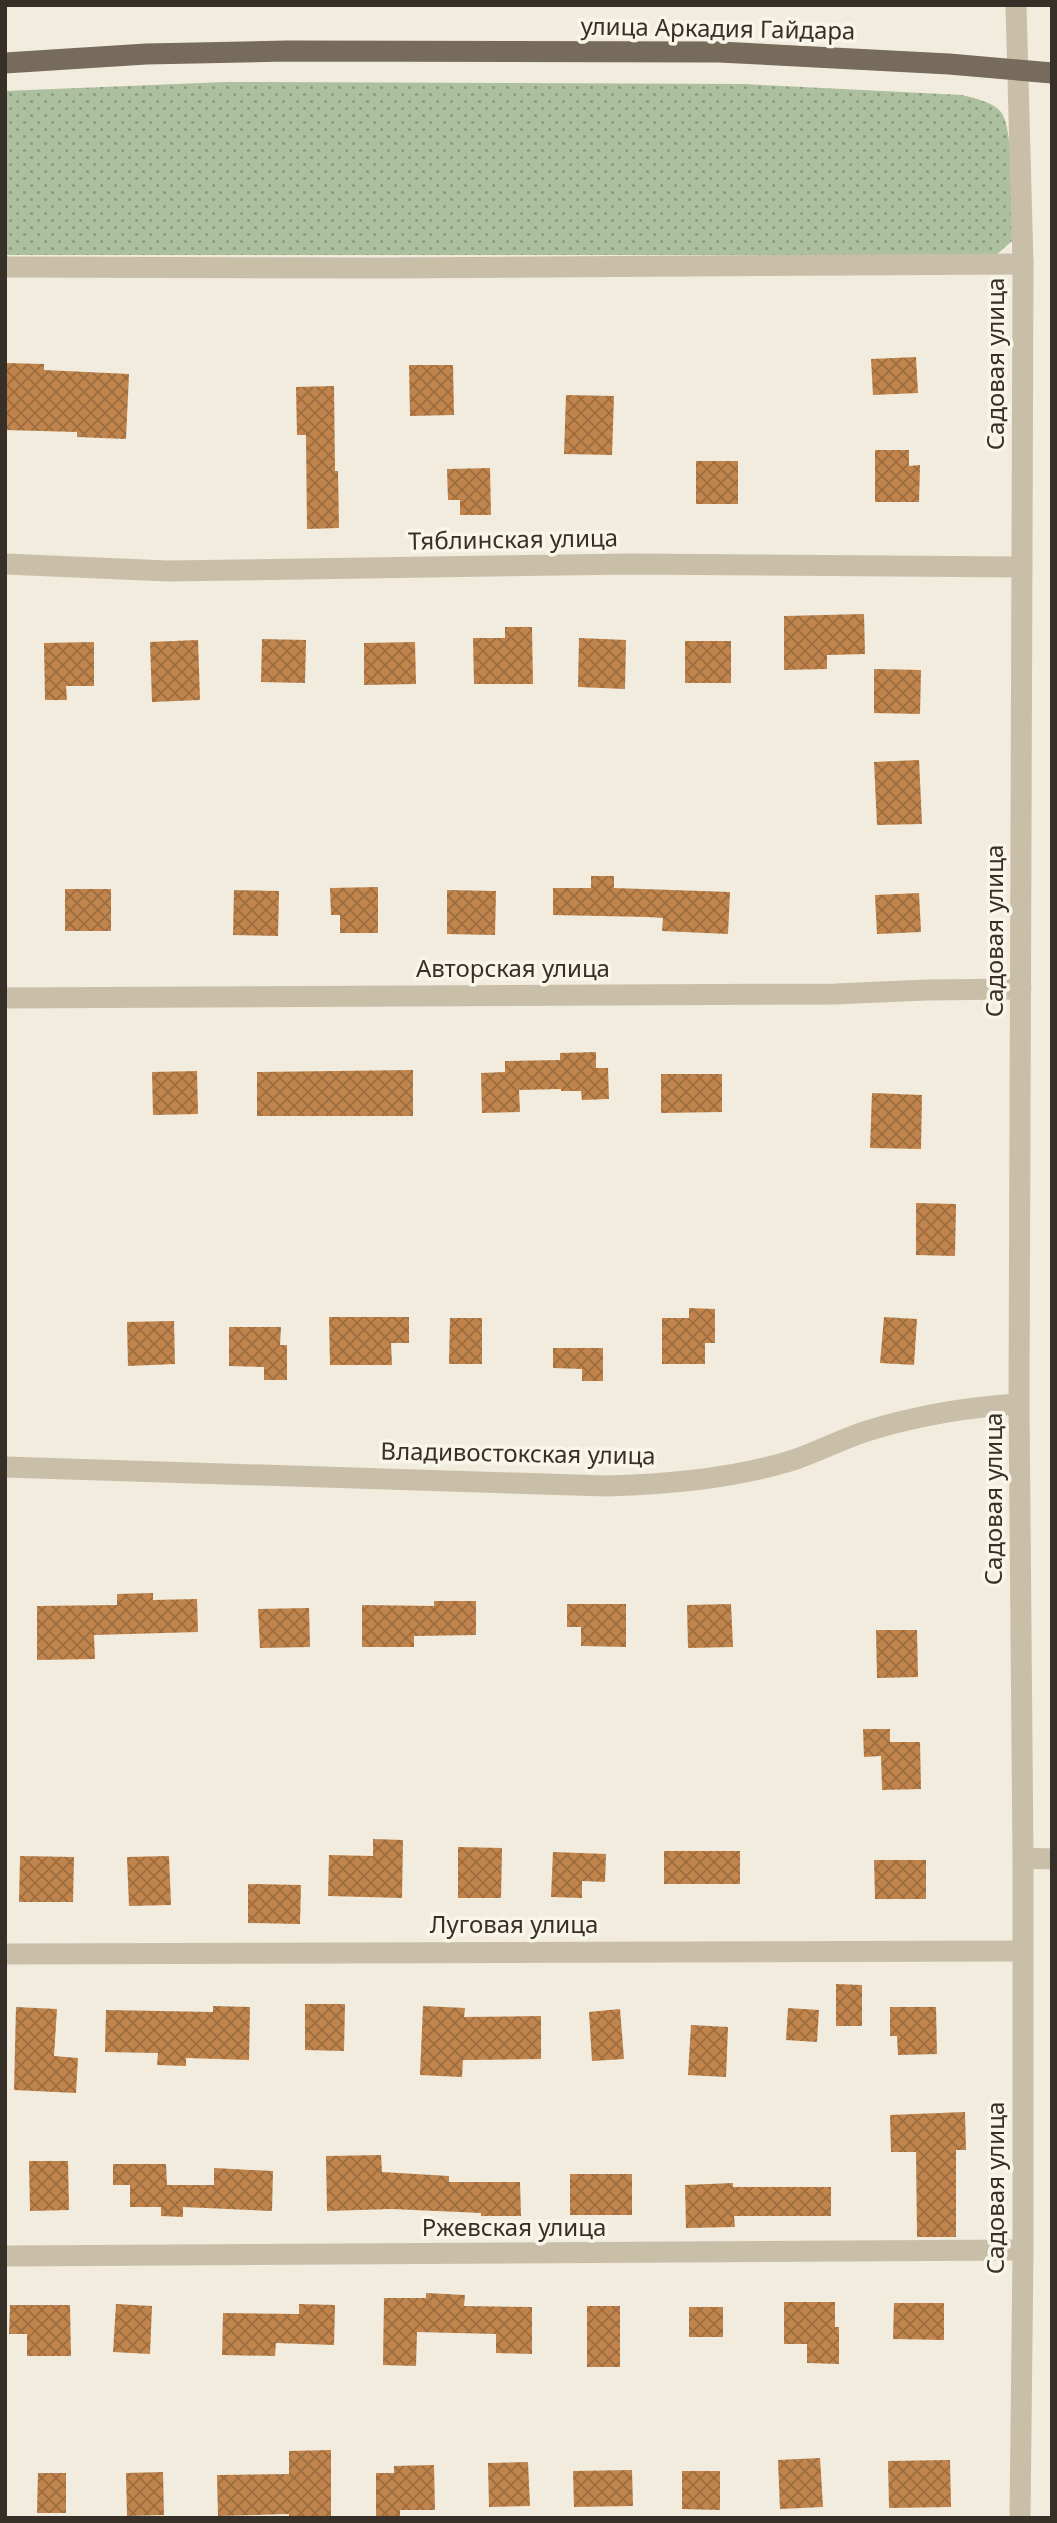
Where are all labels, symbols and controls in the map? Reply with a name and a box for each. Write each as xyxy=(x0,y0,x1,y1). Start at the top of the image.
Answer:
street label: улица Аркадия Гайдара xyxy=(580,9,856,46)
street label: Садовая улица xyxy=(978,278,1011,450)
street label: Тяблинская улица xyxy=(408,520,618,557)
street label: Садовая улица xyxy=(977,845,1010,1017)
street label: Авторская улица xyxy=(416,951,610,984)
street label: Садовая улица xyxy=(976,1413,1009,1585)
street label: Владивостокская улица xyxy=(380,1434,656,1471)
street label: Луговая улица xyxy=(430,1907,598,1940)
street label: Садовая улица xyxy=(978,2102,1011,2274)
street label: Ржевская улица xyxy=(422,2210,606,2243)

